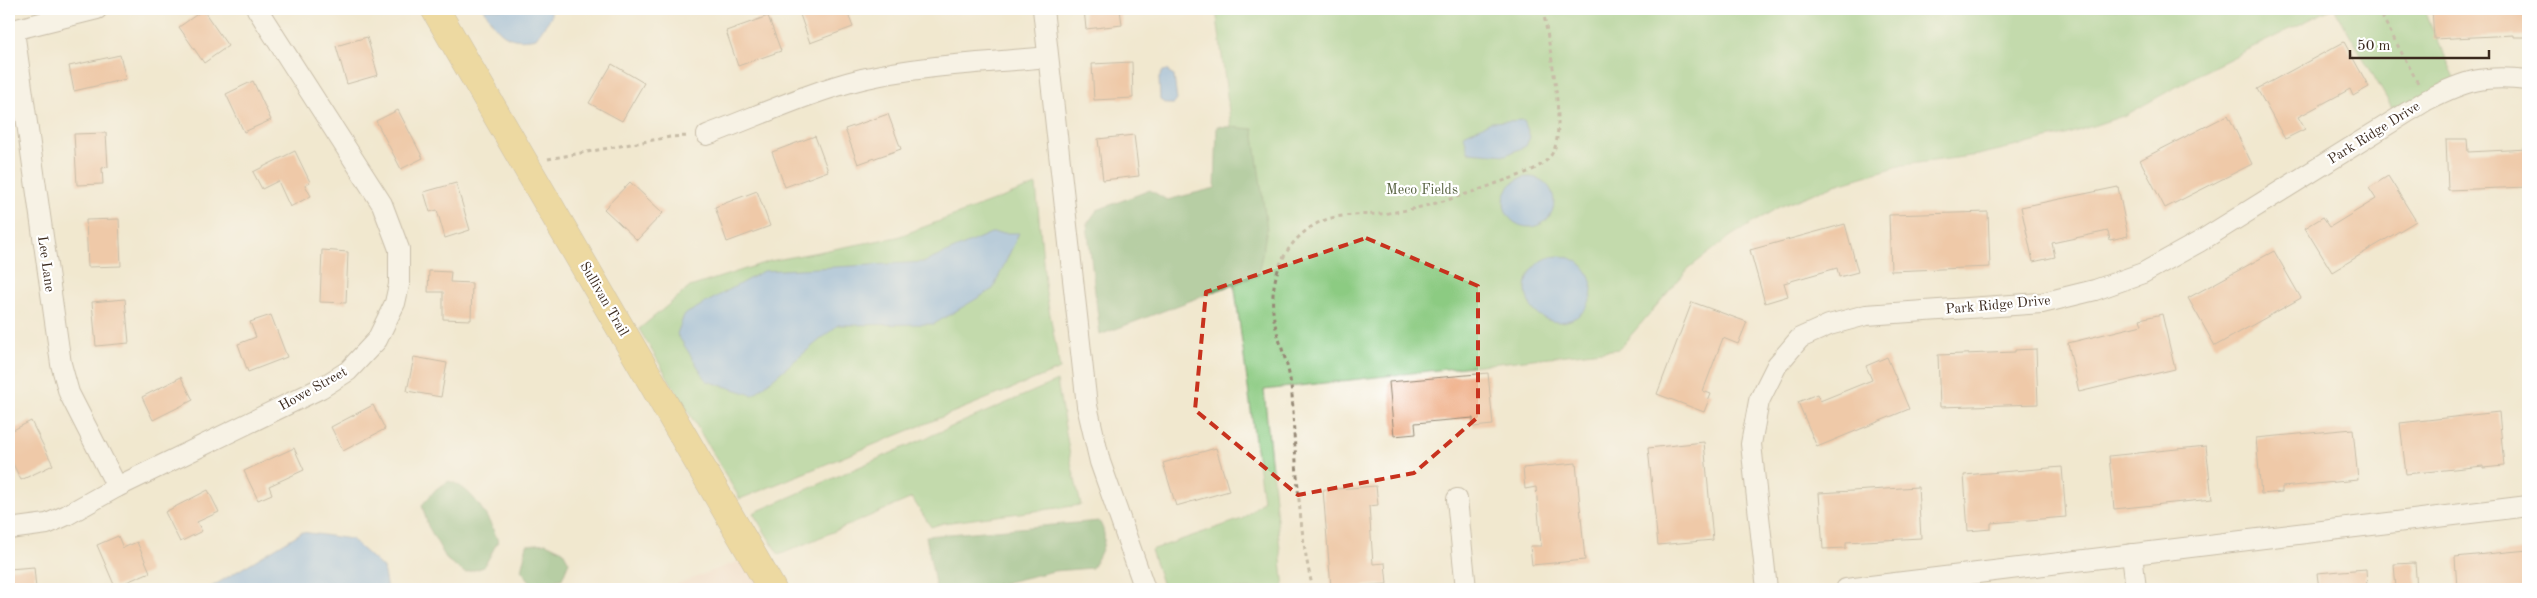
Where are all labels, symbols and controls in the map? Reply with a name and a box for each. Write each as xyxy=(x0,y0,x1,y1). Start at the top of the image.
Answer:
scale bar xyxy=(2350,28,2488,60)
text: 50 m xyxy=(2357,39,2391,54)
street label: Park Ridge Drive xyxy=(2326,99,2422,167)
park label: Meco Fields xyxy=(1386,183,1458,197)
street label: Lee Lane xyxy=(35,235,57,293)
street label: Sullivan Trail xyxy=(577,260,631,339)
street label: Park Ridge Drive xyxy=(1945,293,2051,317)
street label: Howe Street xyxy=(277,365,349,413)

